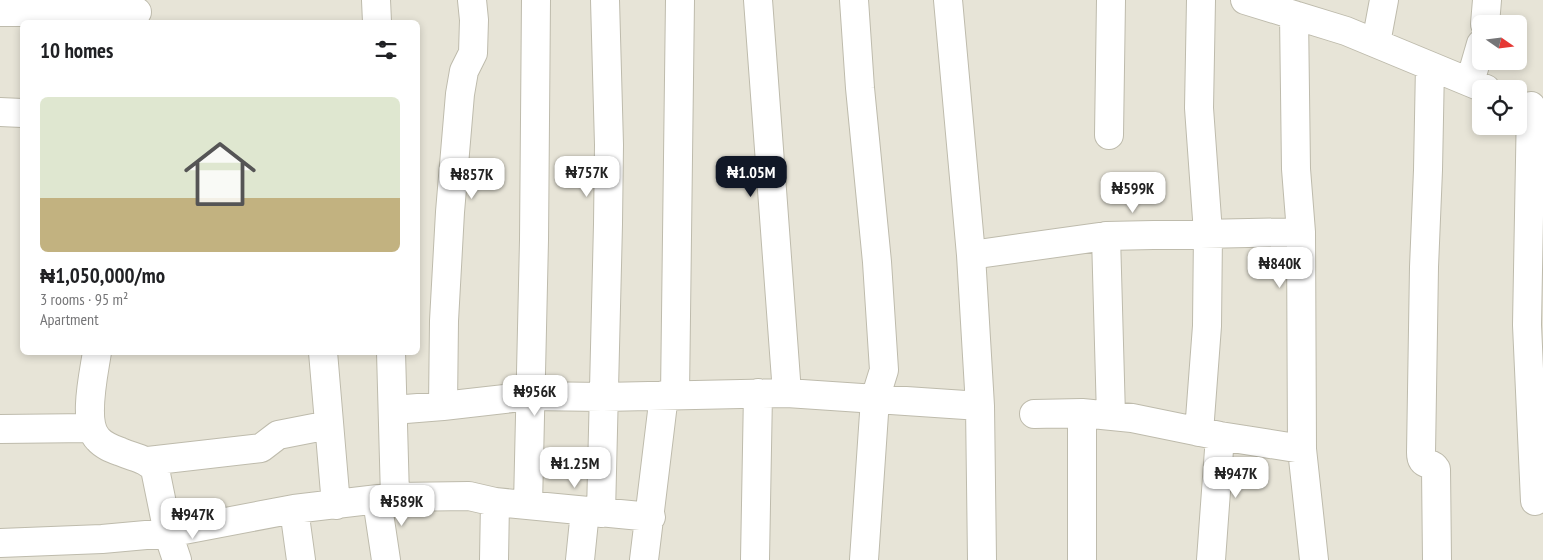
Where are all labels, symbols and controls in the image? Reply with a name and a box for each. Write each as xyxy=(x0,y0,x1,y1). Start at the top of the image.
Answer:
north arrow xyxy=(1472,15,1528,70)
map controls xyxy=(1472,15,1527,135)
icon: filters xyxy=(372,36,400,64)
text: 10 homes xyxy=(40,37,113,64)
button: locate xyxy=(1472,80,1527,135)
icon: home xyxy=(175,129,265,219)
pin: ₦757K xyxy=(552,156,622,198)
pin: ₦1.05M xyxy=(710,156,792,198)
pin: ₦857K xyxy=(437,158,507,200)
text: ₦757K xyxy=(566,162,608,182)
text: ₦1.05M xyxy=(727,162,775,182)
text: ₦857K xyxy=(451,164,493,184)
pin: ₦599K xyxy=(1098,172,1168,214)
text: ₦599K xyxy=(1112,178,1154,198)
pin: ₦840K xyxy=(1245,246,1315,289)
text: ₦840K xyxy=(1259,253,1301,273)
text: ₦1,050,000/mo xyxy=(40,262,165,289)
text: 3 rooms · 95 m² xyxy=(40,289,128,309)
text: Apartment xyxy=(40,309,99,329)
pin: ₦956K xyxy=(500,374,570,417)
text: ₦956K xyxy=(514,381,556,401)
pin: ₦1.25M xyxy=(534,446,616,489)
text: ₦1.25M xyxy=(551,453,599,473)
pin: ₦947K xyxy=(1201,456,1271,499)
text: ₦947K xyxy=(1215,463,1257,483)
pin: ₦589K xyxy=(367,484,437,527)
text: ₦589K xyxy=(381,491,423,511)
pin: ₦947K xyxy=(158,498,228,540)
text: ₦947K xyxy=(172,504,214,524)

